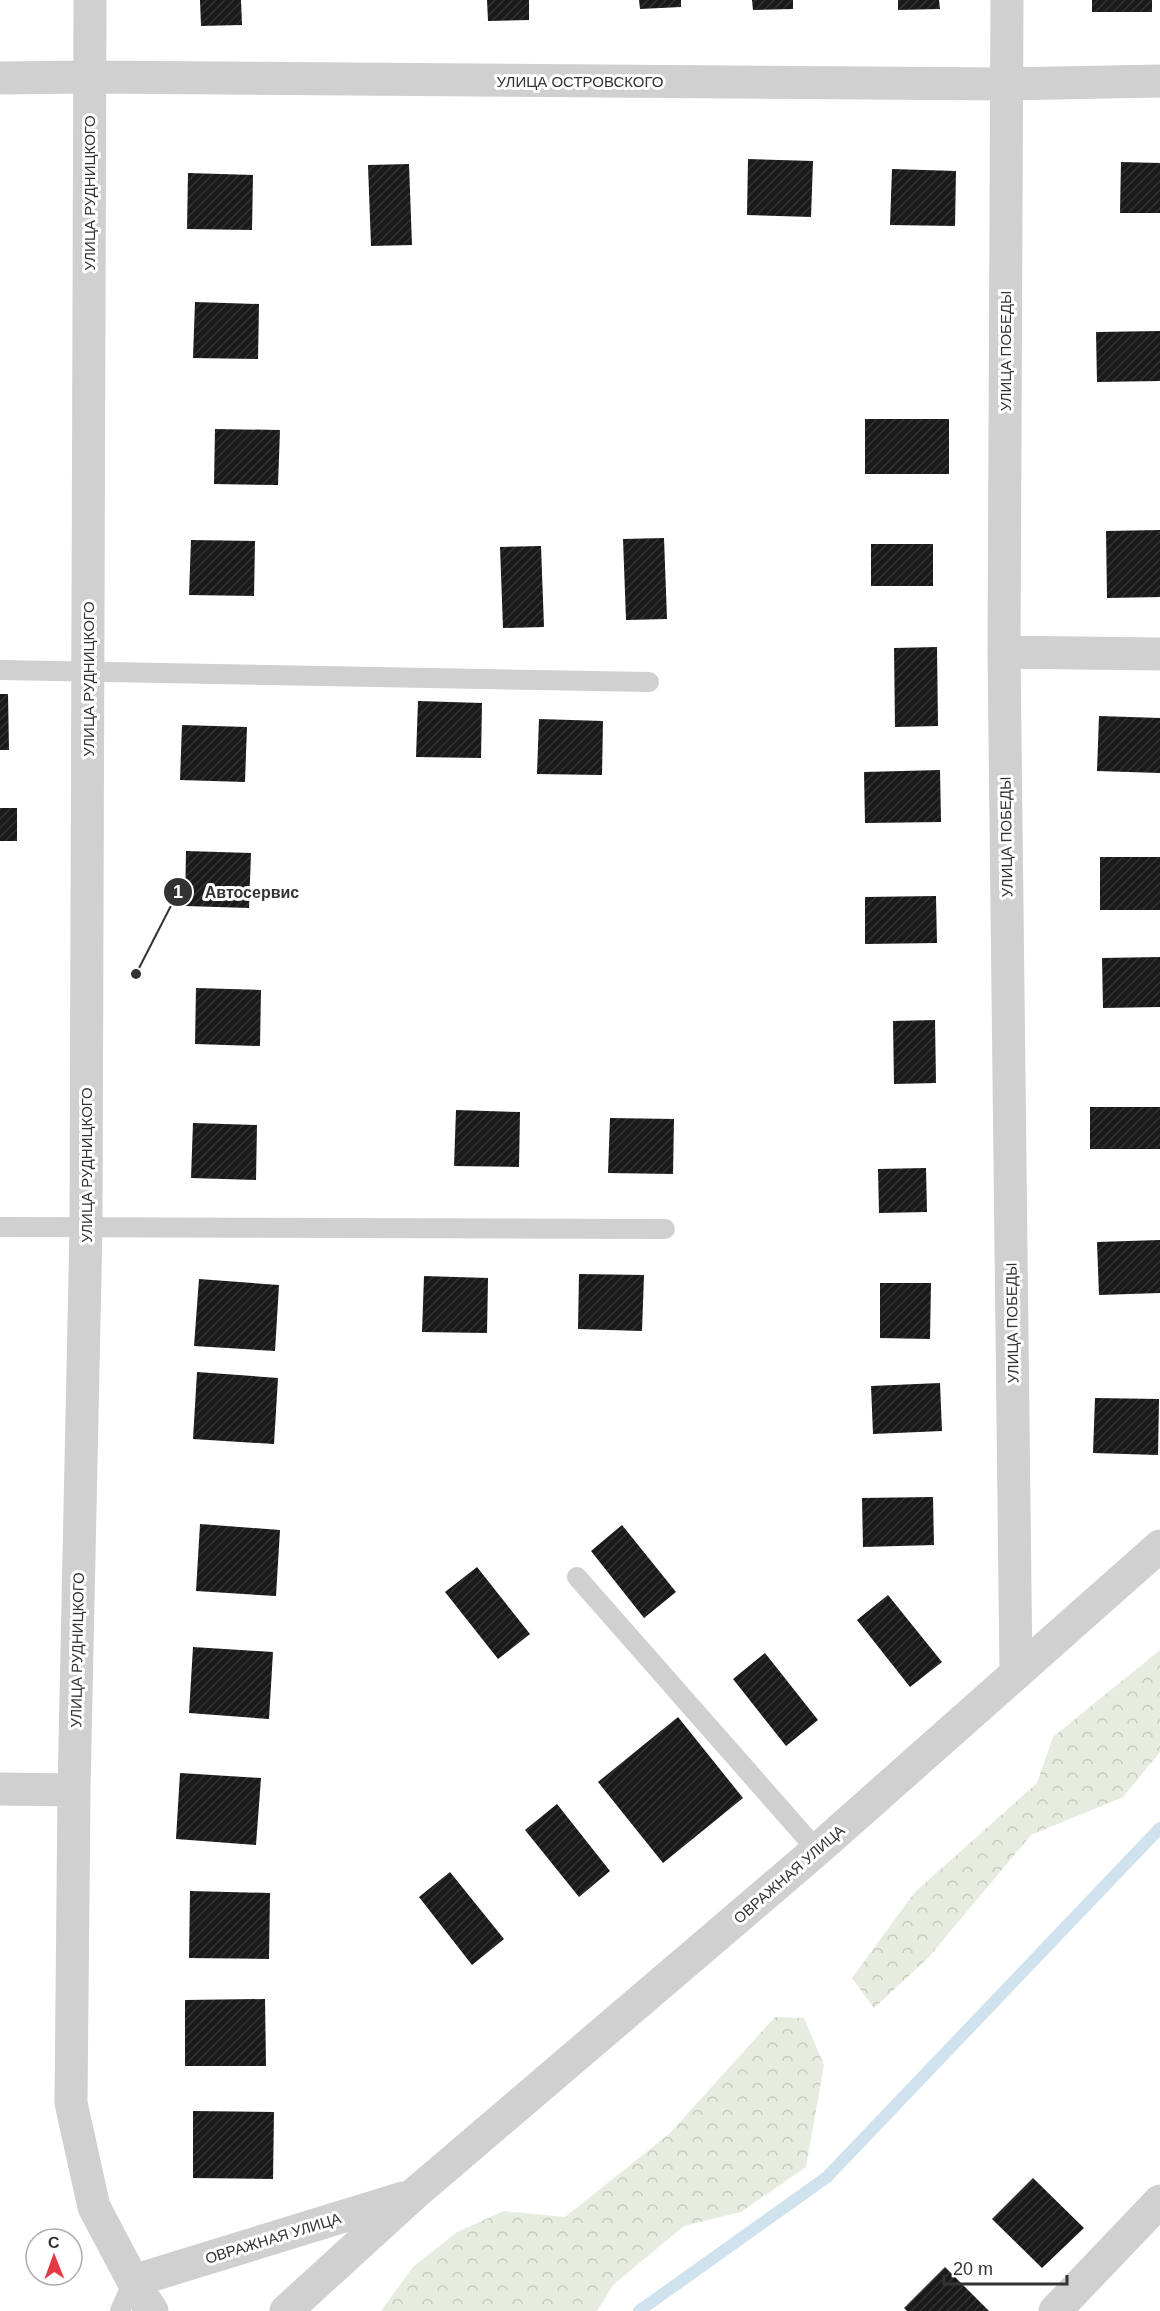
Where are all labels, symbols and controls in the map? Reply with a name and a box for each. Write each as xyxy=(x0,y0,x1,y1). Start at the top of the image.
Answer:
street label: УЛИЦА ОСТРОВСКОГО xyxy=(497,73,663,90)
street label: УЛИЦА РУДНИЦКОГО xyxy=(81,115,98,271)
street label: УЛИЦА ПОБЕДЫ xyxy=(997,291,1014,411)
street label: УЛИЦА РУДНИЦКОГО xyxy=(80,601,97,757)
street label: УЛИЦА ПОБЕДЫ xyxy=(996,777,1016,897)
callout: Автосервис xyxy=(163,875,311,909)
text: 1 xyxy=(173,882,183,902)
text: Автосервис xyxy=(205,884,299,901)
street label: УЛИЦА РУДНИЦКОГО xyxy=(78,1087,95,1243)
street label: УЛИЦА ПОБЕДЫ xyxy=(1002,1263,1022,1383)
street label: УЛИЦА РУДНИЦКОГО xyxy=(67,1572,87,1728)
street label: ОВРАЖНАЯ УЛИЦА xyxy=(730,1821,848,1927)
street label: ОВРАЖНАЯ УЛИЦА xyxy=(203,2209,343,2267)
north arrow xyxy=(24,2227,84,2287)
text: С xyxy=(48,2234,60,2251)
scale bar xyxy=(944,2248,1067,2286)
text: 20 m xyxy=(953,2259,993,2279)

